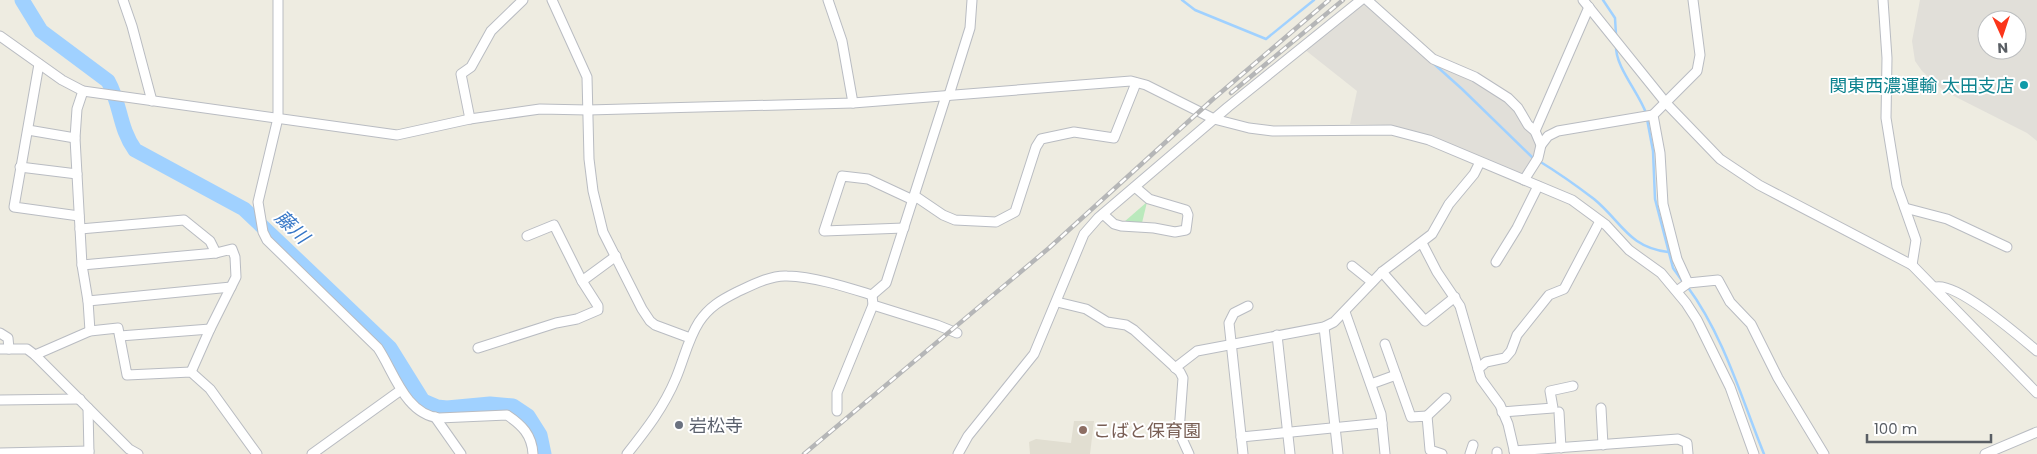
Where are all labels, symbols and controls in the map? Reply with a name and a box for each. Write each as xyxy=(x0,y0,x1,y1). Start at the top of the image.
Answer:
north arrow xyxy=(1977,10,2027,60)
text: N xyxy=(1997,38,2008,58)
place label: 関東西濃運輸 太田支店 xyxy=(1829,73,2014,98)
marker: 関東西濃運輸 太田支店 xyxy=(2018,79,2030,91)
water label: 藤川 xyxy=(269,204,316,251)
scale bar xyxy=(1867,412,1991,444)
place label: 岩松寺 xyxy=(689,413,743,438)
place label: こばと保育園 xyxy=(1093,418,1201,443)
text: 100 m xyxy=(1874,418,1917,439)
marker: 岩松寺 xyxy=(673,419,685,431)
marker: こばと保育園 xyxy=(1077,424,1089,436)

